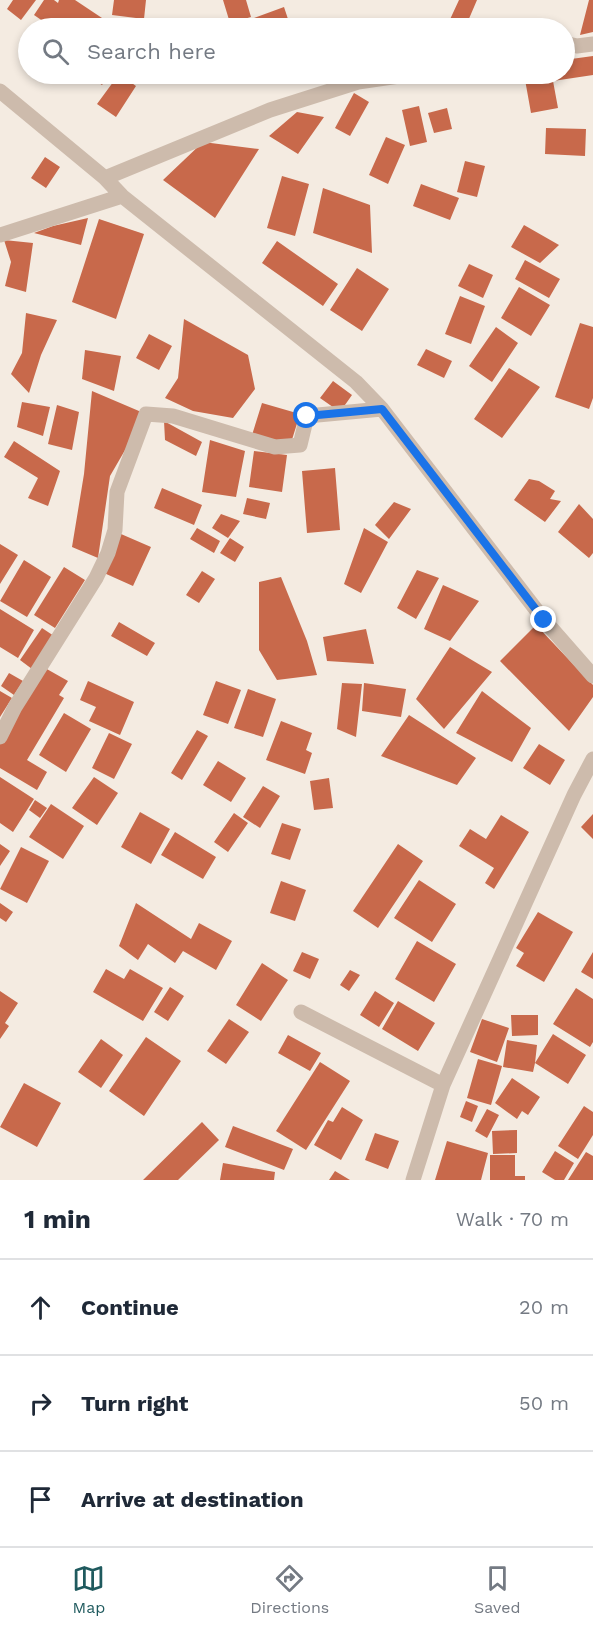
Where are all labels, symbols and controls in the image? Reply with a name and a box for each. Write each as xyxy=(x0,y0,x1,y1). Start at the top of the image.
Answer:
search box xyxy=(18,18,575,84)
icon: search xyxy=(39,35,72,68)
text: Search here xyxy=(87,39,216,64)
route start xyxy=(293,402,319,428)
route end xyxy=(530,606,556,632)
text: 1 min xyxy=(24,1204,91,1234)
text: Walk · 70 m xyxy=(456,1207,569,1231)
icon: ahead xyxy=(24,1291,57,1324)
text: Continue xyxy=(81,1295,179,1320)
text: 20 m xyxy=(519,1295,569,1319)
icon: right xyxy=(24,1387,57,1420)
text: Turn right xyxy=(81,1391,188,1416)
text: 50 m xyxy=(519,1391,569,1415)
icon: arrive xyxy=(24,1483,57,1516)
text: Arrive at destination xyxy=(81,1487,304,1512)
tab: Map xyxy=(72,1562,105,1617)
tab: Directions xyxy=(250,1562,329,1617)
tab: Saved xyxy=(474,1562,521,1617)

